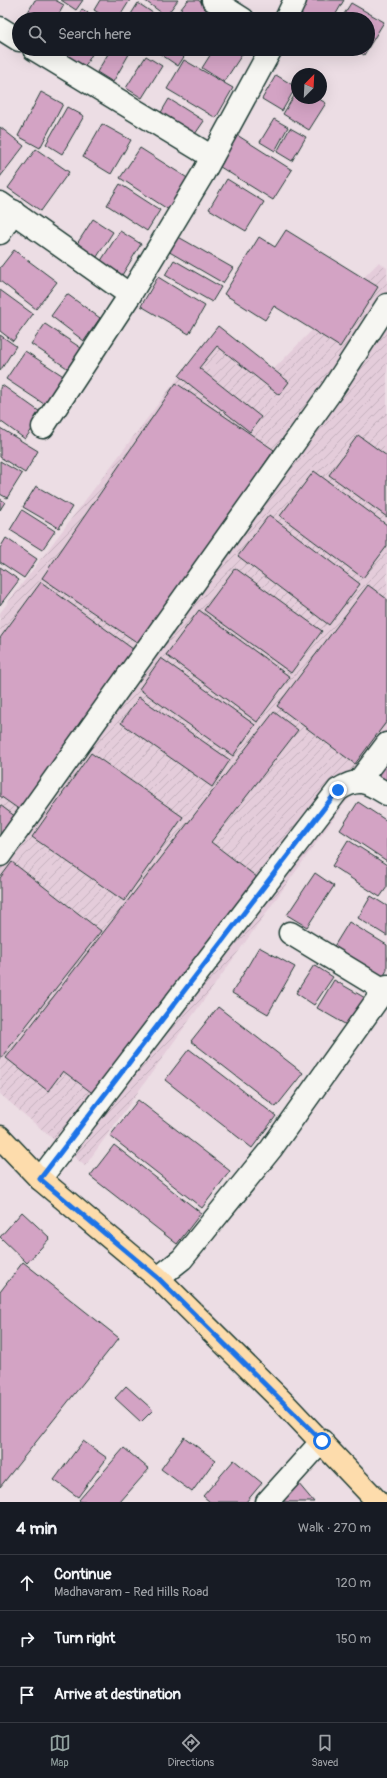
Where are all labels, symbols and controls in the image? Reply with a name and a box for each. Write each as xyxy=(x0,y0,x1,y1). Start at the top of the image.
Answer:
search box xyxy=(12,12,375,56)
icon: search xyxy=(26,23,48,45)
text: Search here xyxy=(58,25,131,44)
north arrow xyxy=(291,68,327,104)
route end xyxy=(329,781,347,799)
route start xyxy=(313,1432,331,1450)
text: 4 min xyxy=(16,1518,57,1539)
text: Walk · 270 m xyxy=(298,1520,371,1536)
text: Continue xyxy=(54,1565,112,1584)
icon: ahead xyxy=(16,1572,38,1594)
text: 120 m xyxy=(335,1575,371,1591)
text: Madhavaram - Red Hills Road xyxy=(54,1584,209,1600)
icon: right xyxy=(16,1628,38,1650)
text: Turn right xyxy=(54,1629,115,1648)
text: 150 m xyxy=(336,1631,371,1647)
icon: arrive xyxy=(16,1684,38,1706)
text: Arrive at destination xyxy=(54,1685,181,1704)
tab: Map xyxy=(49,1732,71,1769)
tab: Directions xyxy=(168,1732,214,1769)
tab: Saved xyxy=(311,1732,338,1769)

